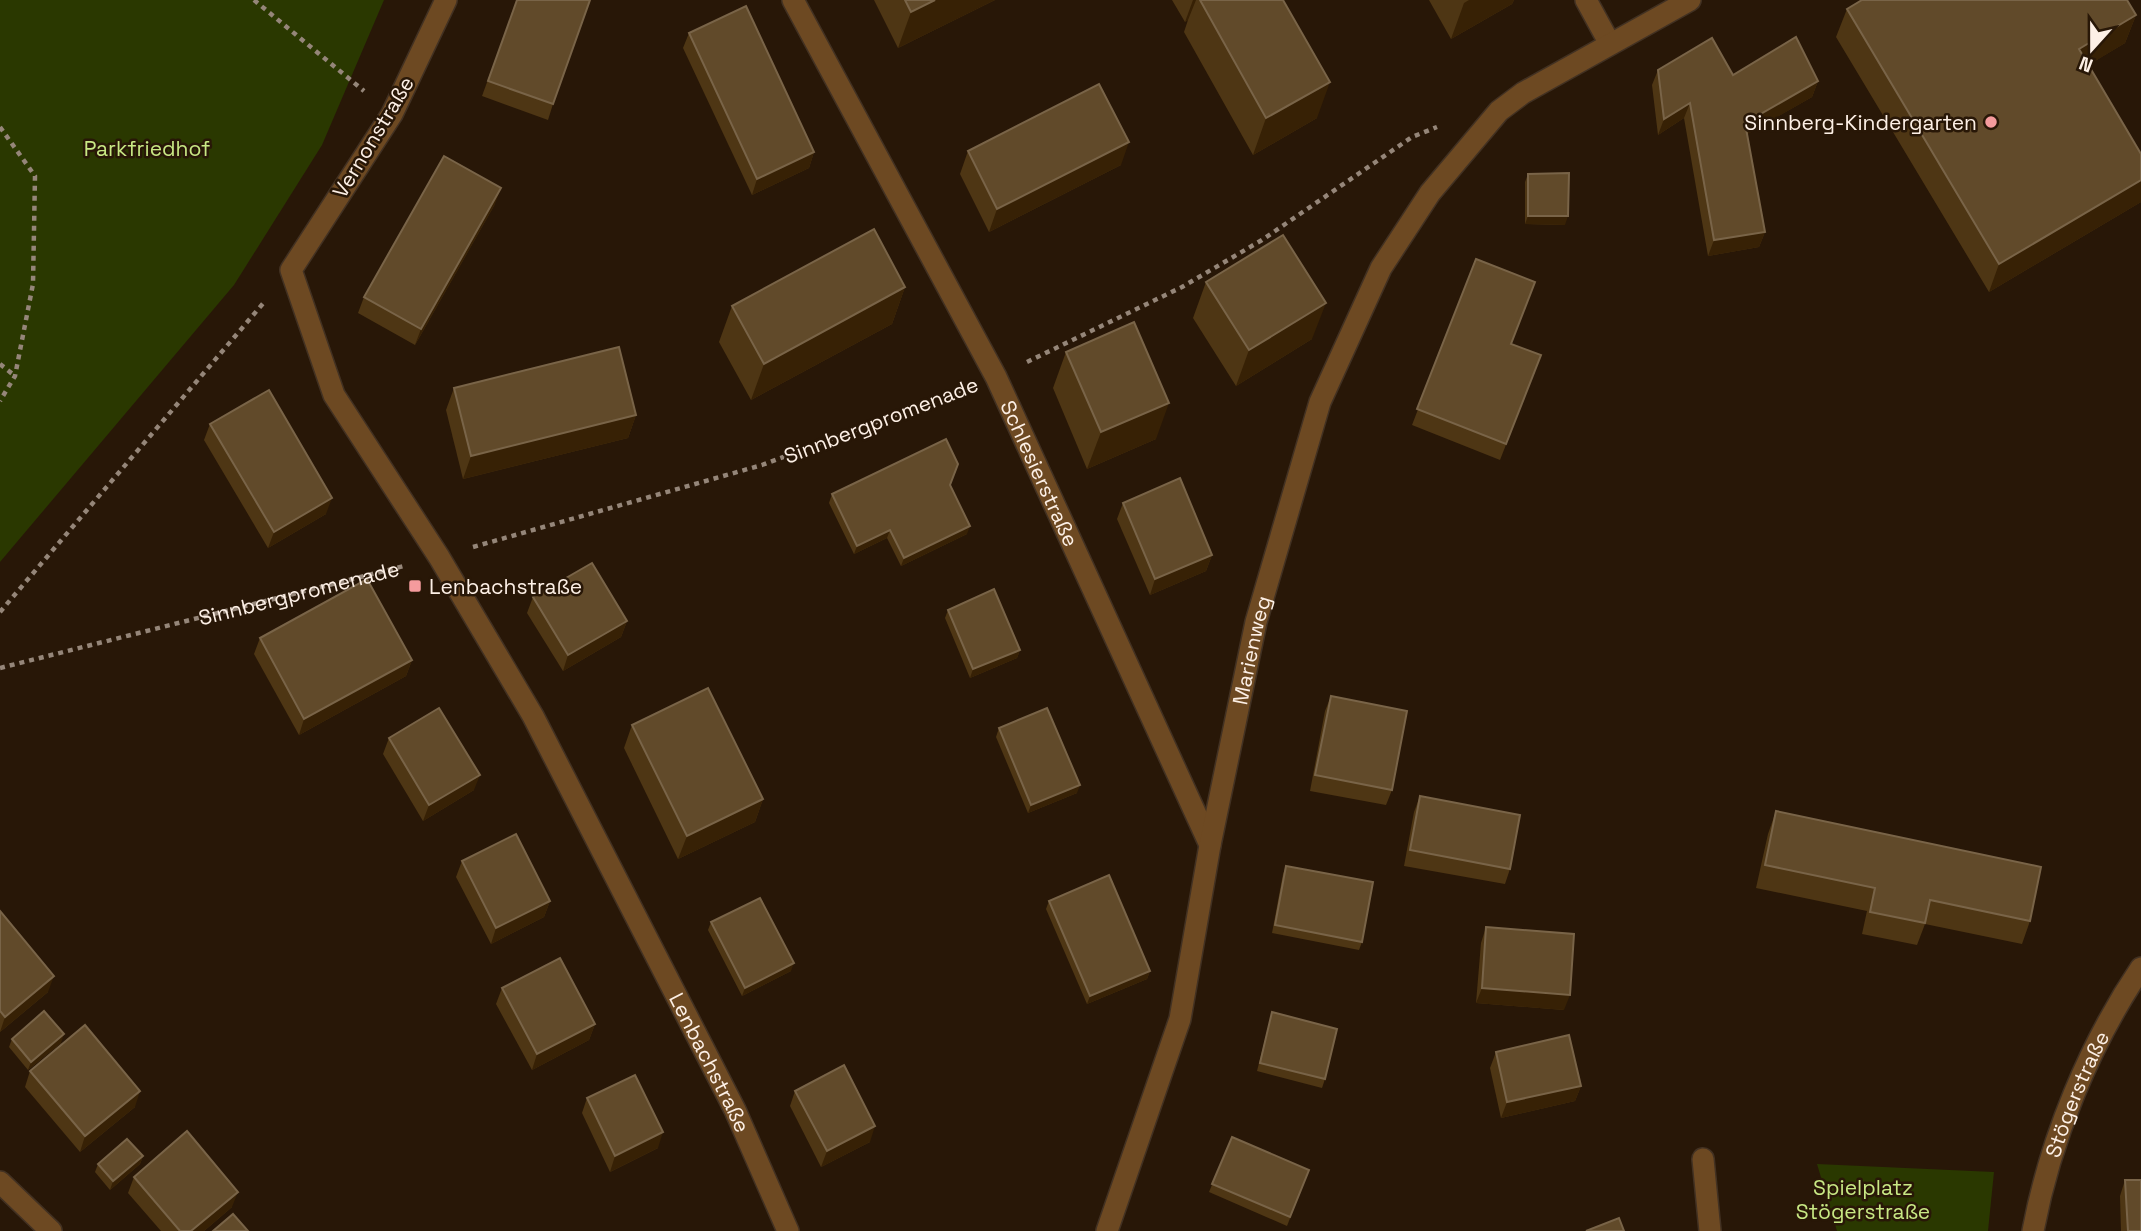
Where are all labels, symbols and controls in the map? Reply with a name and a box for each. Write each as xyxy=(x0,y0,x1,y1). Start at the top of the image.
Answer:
north arrow xyxy=(2057,14,2127,84)
text: N xyxy=(2076,50,2097,78)
street label: Vernonstraße xyxy=(326,71,420,203)
place label: Sinnberg-Kindergarten xyxy=(1744,109,1977,136)
marker: Sinnberg-Kindergarten xyxy=(1983,114,1999,130)
park label: Parkfriedhof xyxy=(84,135,210,162)
street label: Sinnbergpromenade xyxy=(780,371,982,469)
street label: Schlesierstraße xyxy=(995,396,1085,551)
street label: Sinnbergpromenade xyxy=(195,554,402,631)
place label: Lenbachstraße xyxy=(429,573,582,600)
marker: Lenbachstraße xyxy=(407,578,423,594)
street label: Marienweg xyxy=(1226,592,1277,707)
street label: Lenbachstraße xyxy=(664,988,757,1136)
street label: Stögerstraße xyxy=(2039,1026,2115,1161)
park label: Spielplatz Stögerstraße xyxy=(1796,1174,1930,1225)

